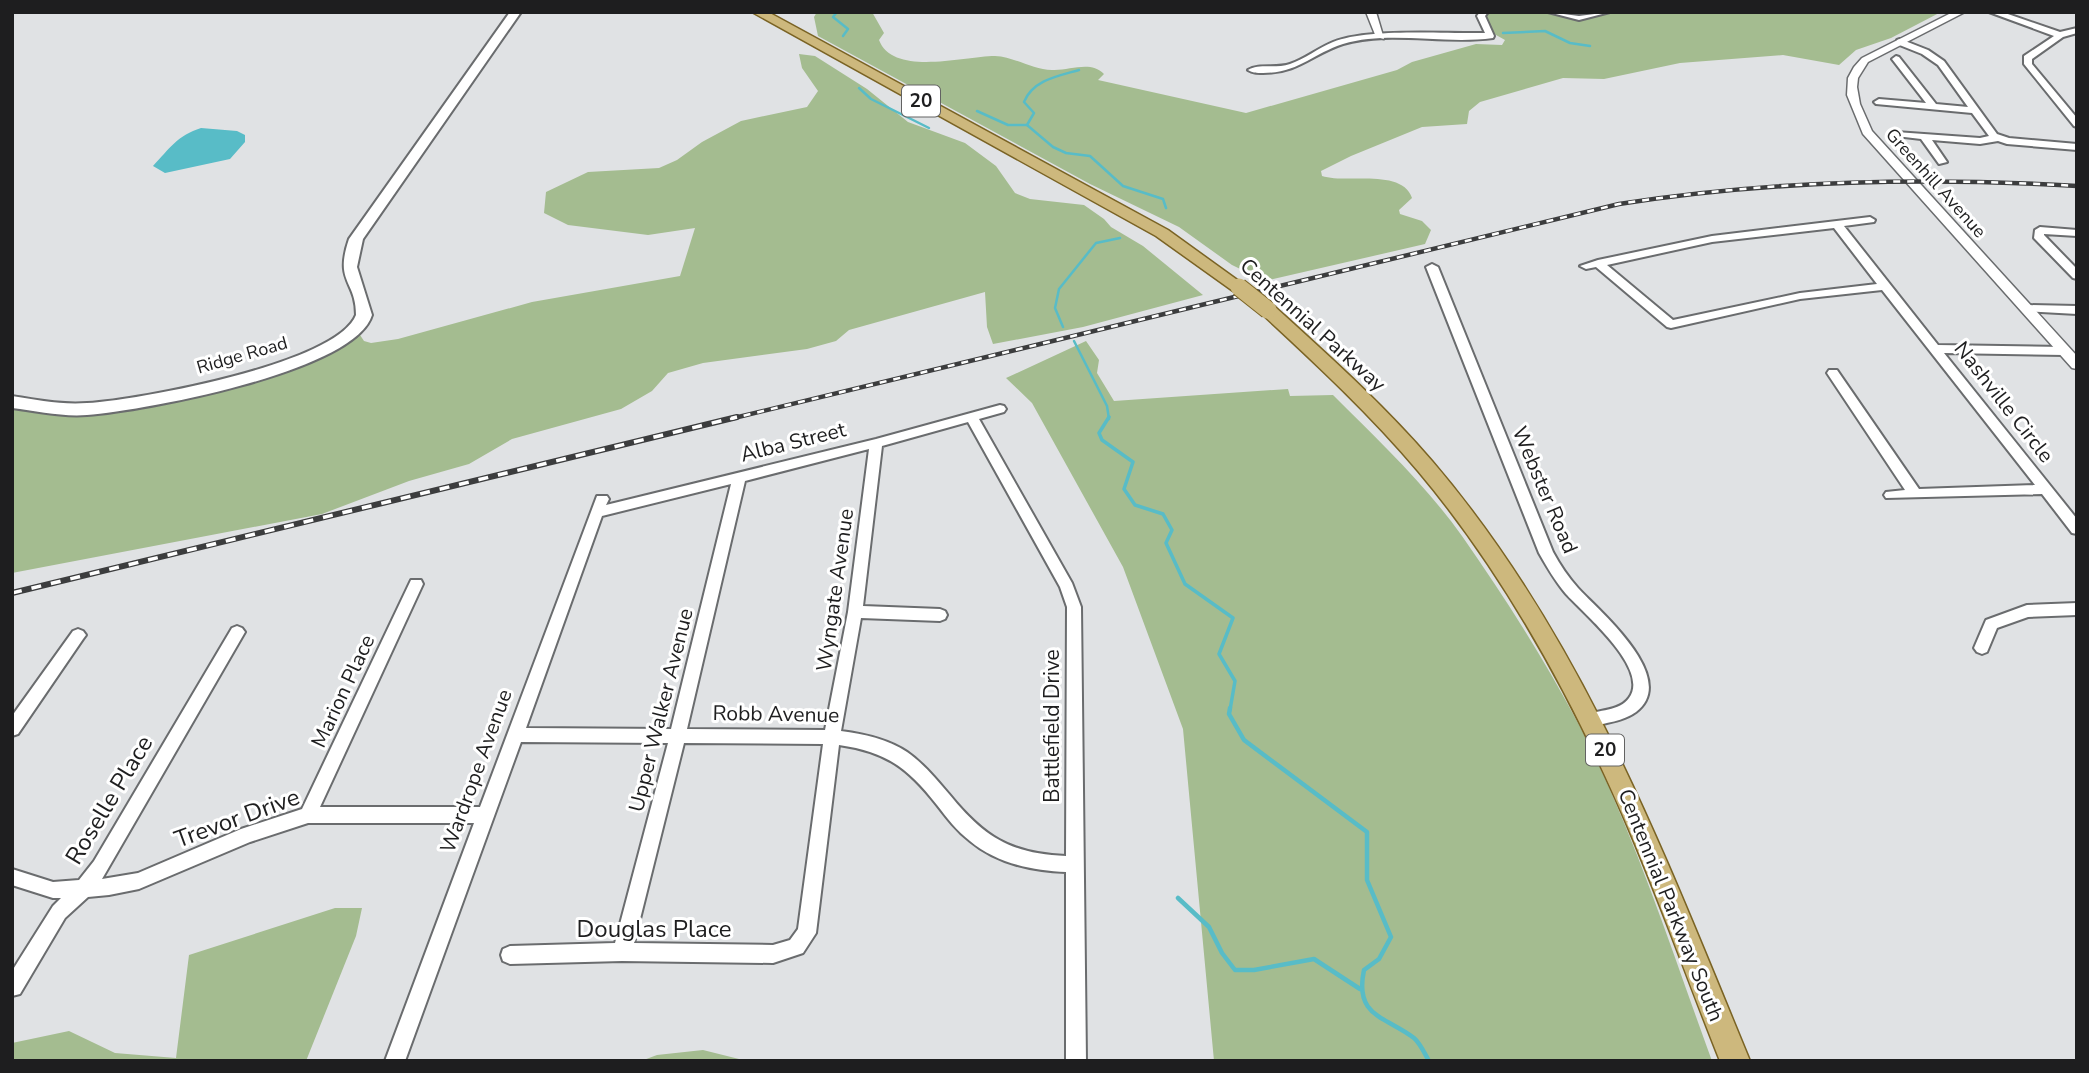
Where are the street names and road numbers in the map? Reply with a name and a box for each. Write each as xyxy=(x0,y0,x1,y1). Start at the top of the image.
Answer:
road number: 20 xyxy=(902,86,940,116)
street label: Greenhill Avenue xyxy=(1880,123,1992,243)
street label: Centennial Parkway xyxy=(1234,252,1392,398)
street label: Ridge Road xyxy=(194,331,290,379)
street label: Nashville Circle xyxy=(1948,336,2060,468)
street label: Alba Street xyxy=(737,415,849,469)
street label: Webster Road xyxy=(1506,422,1584,558)
street label: Wyngate Avenue xyxy=(810,507,860,673)
street label: Upper Walker Avenue xyxy=(622,605,700,815)
street label: Marion Place xyxy=(305,630,381,752)
street label: Battlefield Drive xyxy=(1038,649,1066,803)
street label: Wardrope Avenue xyxy=(433,685,519,857)
street label: Robb Avenue xyxy=(712,699,840,729)
street label: Roselle Place xyxy=(58,730,160,870)
road number: 20 xyxy=(1586,734,1624,765)
street label: Trevor Drive xyxy=(170,781,304,855)
street label: Centennial Parkway South xyxy=(1612,785,1730,1025)
street label: Douglas Place xyxy=(577,913,731,945)

